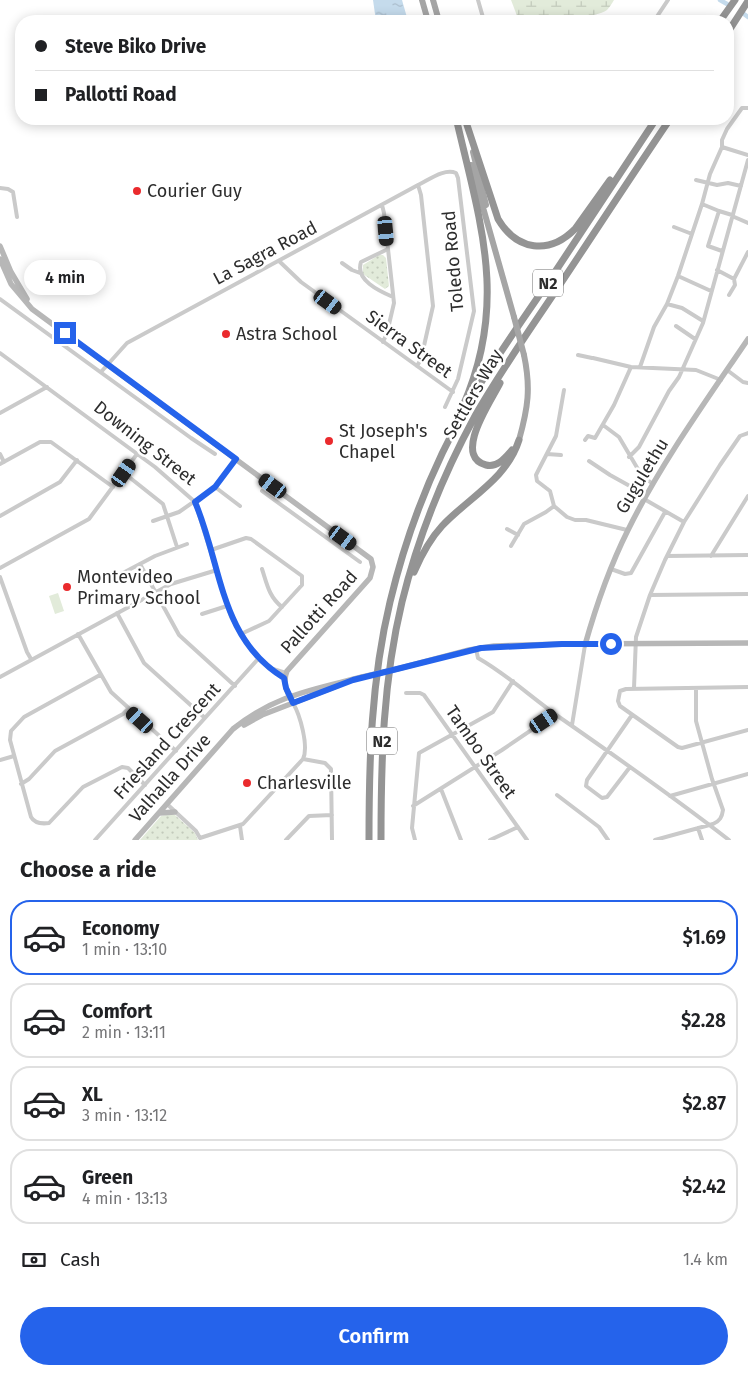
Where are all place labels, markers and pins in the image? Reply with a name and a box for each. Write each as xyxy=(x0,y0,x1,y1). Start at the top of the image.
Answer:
place label: Courier Guy xyxy=(147,180,242,202)
marker: Courier Guy xyxy=(131,185,143,197)
place label: Astra School xyxy=(236,323,337,345)
marker: Astra School xyxy=(220,328,232,340)
place label: St Joseph's Chapel xyxy=(339,420,428,463)
marker: St Joseph's Chapel xyxy=(323,435,335,447)
place label: Montevideo Primary School xyxy=(77,566,200,609)
marker: Montevideo Primary School xyxy=(61,581,73,593)
place label: Charlesville xyxy=(257,772,351,794)
marker: Charlesville xyxy=(241,777,253,789)

